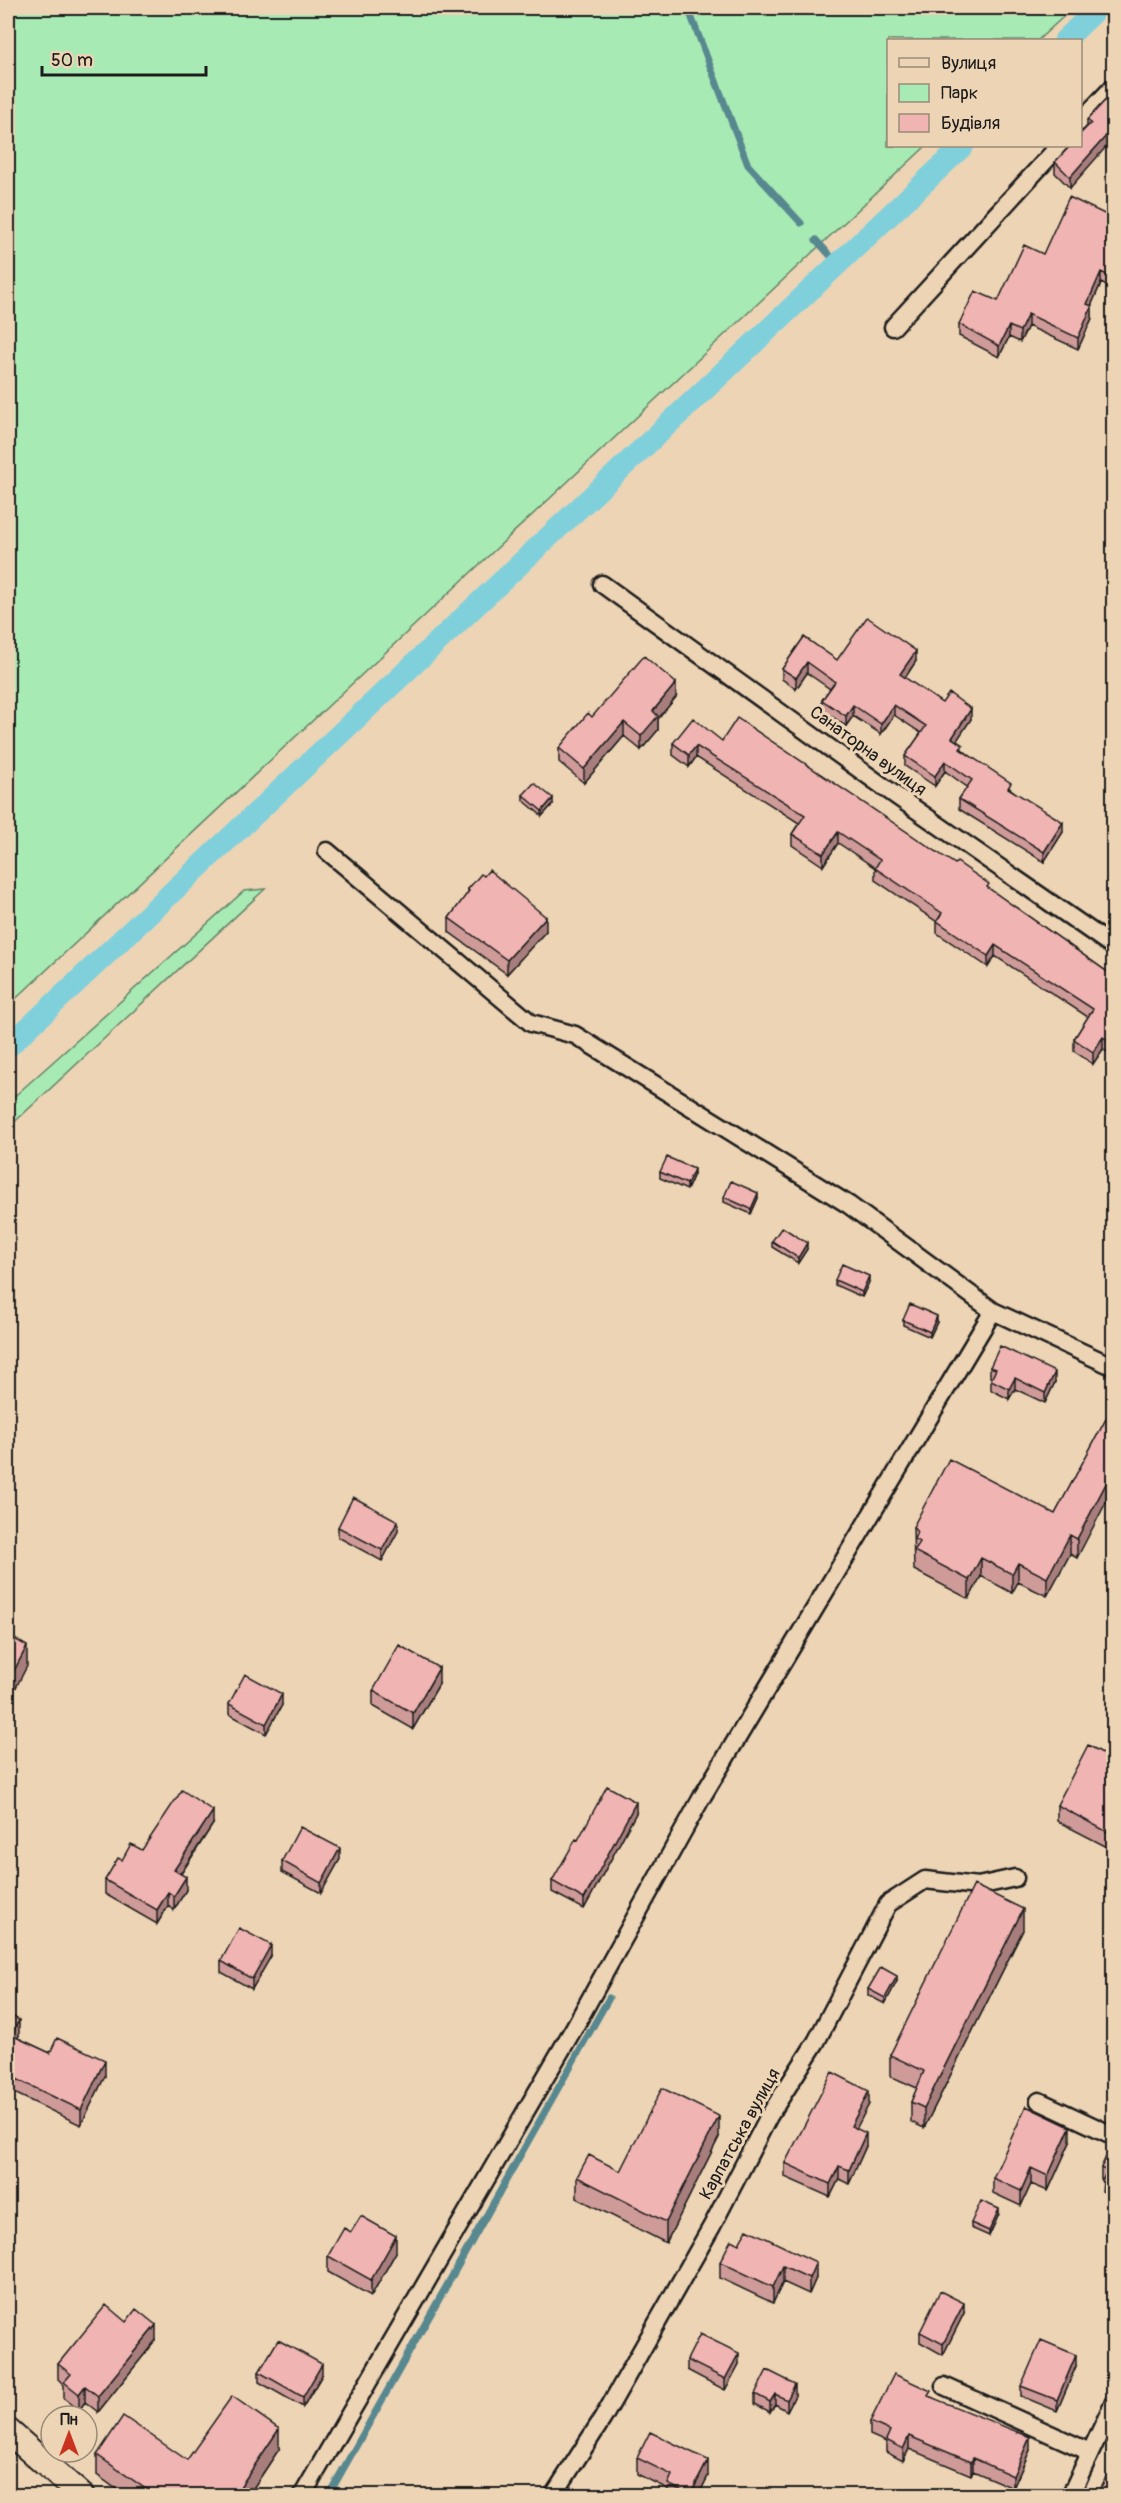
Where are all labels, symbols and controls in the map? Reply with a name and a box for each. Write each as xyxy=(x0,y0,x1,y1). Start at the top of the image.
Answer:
scale bar xyxy=(42,39,206,77)
legend xyxy=(887,39,1082,147)
text: 50 m xyxy=(51,49,93,72)
text: Вулиця xyxy=(941,52,996,75)
text: Парк xyxy=(941,82,978,105)
text: Будівля xyxy=(941,112,1000,135)
street label: Санаторна вулиця xyxy=(805,701,931,801)
street label: Карпатська вулиця xyxy=(694,2064,786,2204)
north arrow xyxy=(39,2404,99,2464)
text: Пн xyxy=(60,2410,78,2430)

